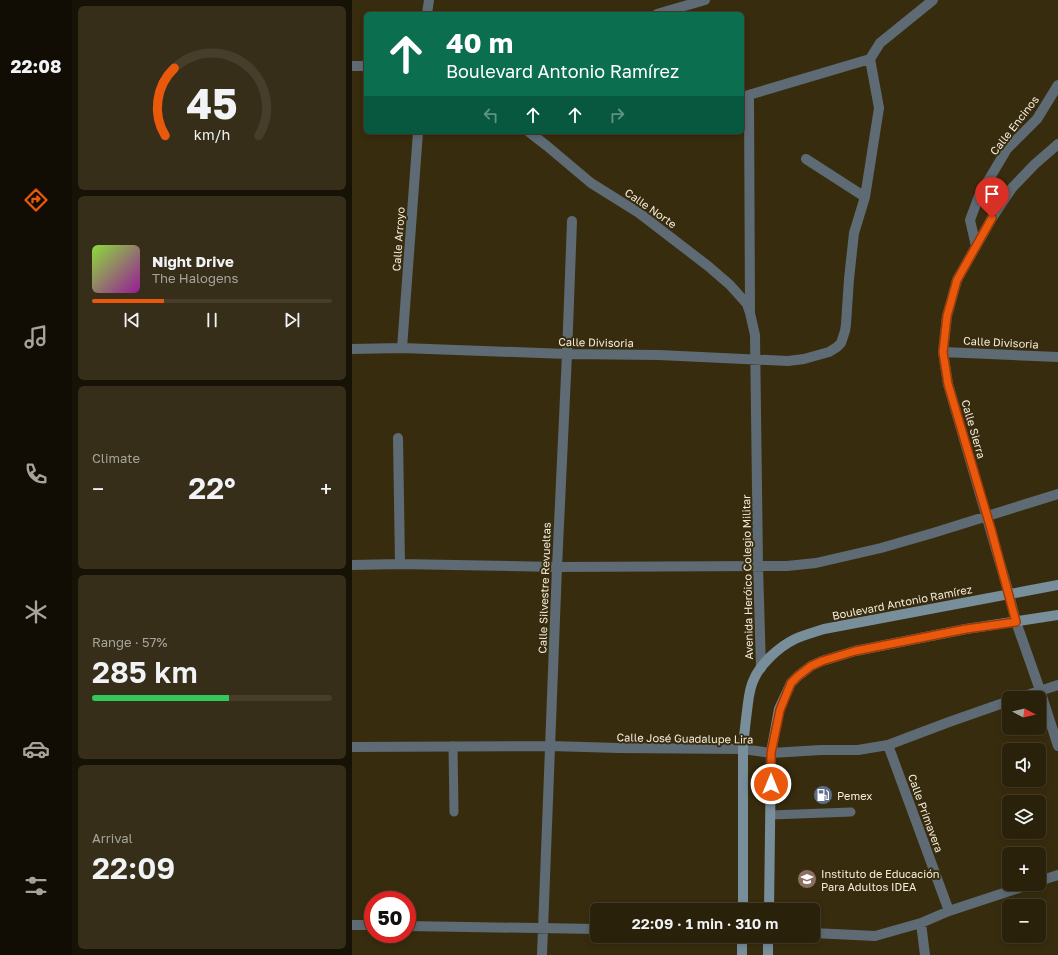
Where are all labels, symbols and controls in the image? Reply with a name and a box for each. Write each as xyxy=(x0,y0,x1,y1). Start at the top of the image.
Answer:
text: 40 m xyxy=(446,26,513,59)
icon: ahead xyxy=(380,28,432,80)
text: 22:08 xyxy=(11,55,61,77)
text: Boulevard Antonio Ramírez xyxy=(446,60,679,82)
text: 45 xyxy=(186,78,238,128)
street label: Calle Encinos xyxy=(987,93,1041,157)
icon: left xyxy=(480,104,502,126)
icon: ahead xyxy=(522,104,544,126)
icon: ahead xyxy=(564,104,586,126)
icon: right xyxy=(606,104,628,126)
text: km/h xyxy=(194,125,230,142)
pin xyxy=(975,177,1009,218)
icon: arrive xyxy=(981,183,1003,205)
street label: Calle Norte xyxy=(623,185,679,231)
icon: directions xyxy=(22,186,50,214)
street label: Calle Arroyo xyxy=(389,206,407,272)
text: Night Drive xyxy=(152,252,234,270)
text: The Halogens xyxy=(152,270,238,286)
icon: previous xyxy=(121,309,143,331)
icon: pause xyxy=(201,309,223,331)
icon: next xyxy=(281,309,303,331)
icon: music xyxy=(22,323,50,351)
street label: Calle Divisoria xyxy=(963,334,1039,350)
street label: Calle Divisoria xyxy=(558,335,634,349)
street label: Calle Sierra xyxy=(959,398,989,460)
text: Climate xyxy=(92,450,140,466)
icon: phone xyxy=(22,460,50,488)
text: 22° xyxy=(188,470,236,506)
text: − xyxy=(92,475,104,502)
text: + xyxy=(320,475,332,502)
street label: Avenida Heróico Colegio Militar xyxy=(739,494,755,660)
street label: Calle Silvestre Revueltas xyxy=(535,522,553,654)
street label: Boulevard Antonio Ramírez xyxy=(831,582,974,622)
icon: climate xyxy=(22,598,50,626)
text: Range · 57% xyxy=(92,634,167,650)
text: 285 km xyxy=(92,654,198,690)
north arrow xyxy=(1002,691,1046,735)
map controls xyxy=(1002,691,1046,943)
street label: Calle José Guadalupe Lira xyxy=(617,730,753,746)
icon: car xyxy=(22,735,50,763)
button: sound xyxy=(1002,743,1046,787)
position arrow xyxy=(750,763,792,805)
street label: Calle Primavera xyxy=(906,772,946,854)
fuel station icon: Pemex xyxy=(812,784,834,806)
place label: Pemex xyxy=(837,789,872,802)
button: layers xyxy=(1002,795,1046,839)
text: Arrival xyxy=(92,830,133,846)
button: + xyxy=(1002,847,1046,891)
text: 22:09 xyxy=(92,850,175,886)
place label: Instituto de Educación Para Adultos IDEA xyxy=(821,867,940,893)
school or university icon: Instituto de Educación Para Adultos IDEA xyxy=(796,868,818,890)
icon: filters xyxy=(22,872,50,900)
speed limit sign: 50 xyxy=(364,891,416,943)
button: − xyxy=(1002,899,1046,943)
text: 22:09 · 1 min · 310 m xyxy=(632,914,778,932)

